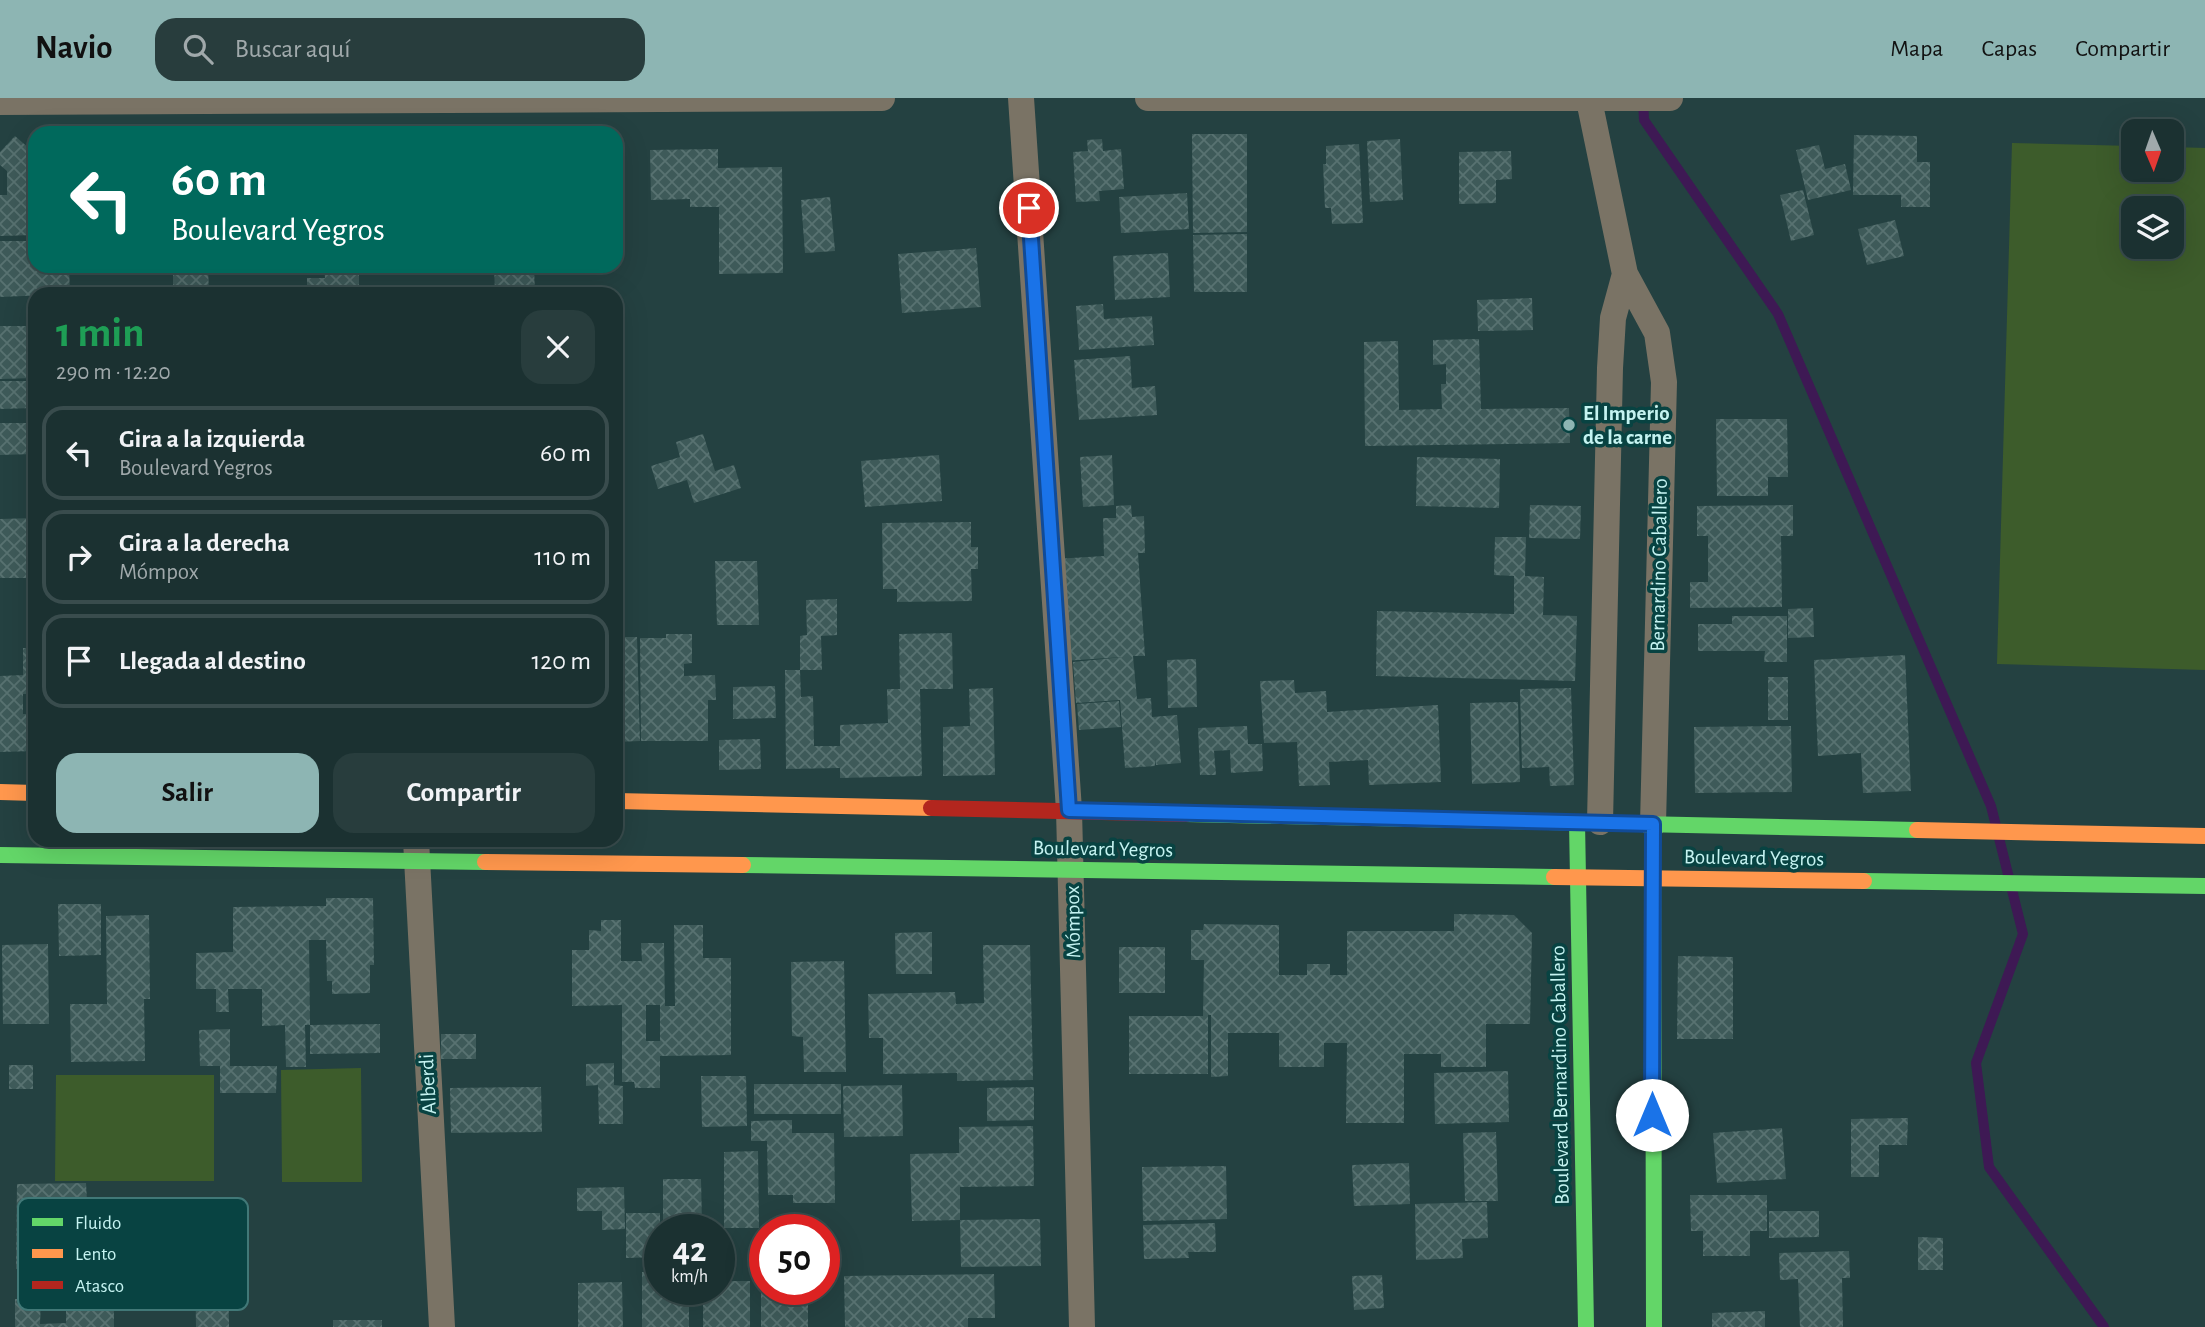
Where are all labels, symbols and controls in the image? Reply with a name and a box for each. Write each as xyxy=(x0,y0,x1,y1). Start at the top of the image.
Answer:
search box xyxy=(155,18,645,81)
icon: search xyxy=(179,30,217,68)
text: Navio xyxy=(35,32,113,65)
text: Buscar aquí xyxy=(235,36,351,62)
text: Mapa xyxy=(1890,37,1943,61)
text: Capas xyxy=(1981,37,2037,61)
text: Compartir xyxy=(2075,37,2170,61)
north arrow xyxy=(2121,119,2184,182)
map controls xyxy=(2121,119,2184,259)
icon: left xyxy=(56,154,147,245)
text: 60 m xyxy=(171,156,267,205)
pin xyxy=(999,178,1059,238)
icon: arrive xyxy=(1010,189,1048,227)
button: layers xyxy=(2121,196,2184,259)
text: Boulevard Yegros xyxy=(171,214,385,246)
button: close xyxy=(521,310,595,384)
text: 1 min xyxy=(56,312,145,354)
text: 290 m · 12:20 xyxy=(56,361,171,384)
place label: El Imperio de la carne xyxy=(1583,403,1672,448)
marker: El Imperio de la carne xyxy=(1561,417,1577,433)
text: Gira a la izquierda xyxy=(119,426,305,452)
icon: left xyxy=(60,434,98,472)
text: 60 m xyxy=(540,440,591,466)
text: Boulevard Yegros xyxy=(119,457,273,480)
street label: Bernardino Caballero xyxy=(1647,478,1671,652)
text: Gira a la derecha xyxy=(119,530,290,556)
icon: right xyxy=(60,538,98,576)
text: 110 m xyxy=(534,544,591,570)
text: Mómpox xyxy=(119,561,199,584)
icon: arrive xyxy=(60,642,98,680)
text: Llegada al destino xyxy=(119,648,306,674)
text: 120 m xyxy=(531,648,591,674)
button: Salir xyxy=(56,753,319,833)
button: Compartir xyxy=(333,753,595,833)
street label: Boulevard Yegros xyxy=(1033,837,1173,861)
street label: Boulevard Yegros xyxy=(1684,846,1824,870)
street label: Mómpox xyxy=(1062,885,1084,959)
street label: Boulevard Bernardino Caballero xyxy=(1547,945,1573,1205)
street label: Alberdi xyxy=(416,1053,440,1115)
position arrow xyxy=(1615,1078,1689,1152)
legend xyxy=(18,1198,248,1310)
text: Fluido xyxy=(75,1214,121,1233)
speed limit sign: 50 xyxy=(749,1214,840,1305)
text: 42 xyxy=(672,1233,707,1268)
text: Lento xyxy=(75,1245,116,1264)
text: km/h xyxy=(671,1268,708,1286)
text: Atasco xyxy=(75,1277,124,1296)

